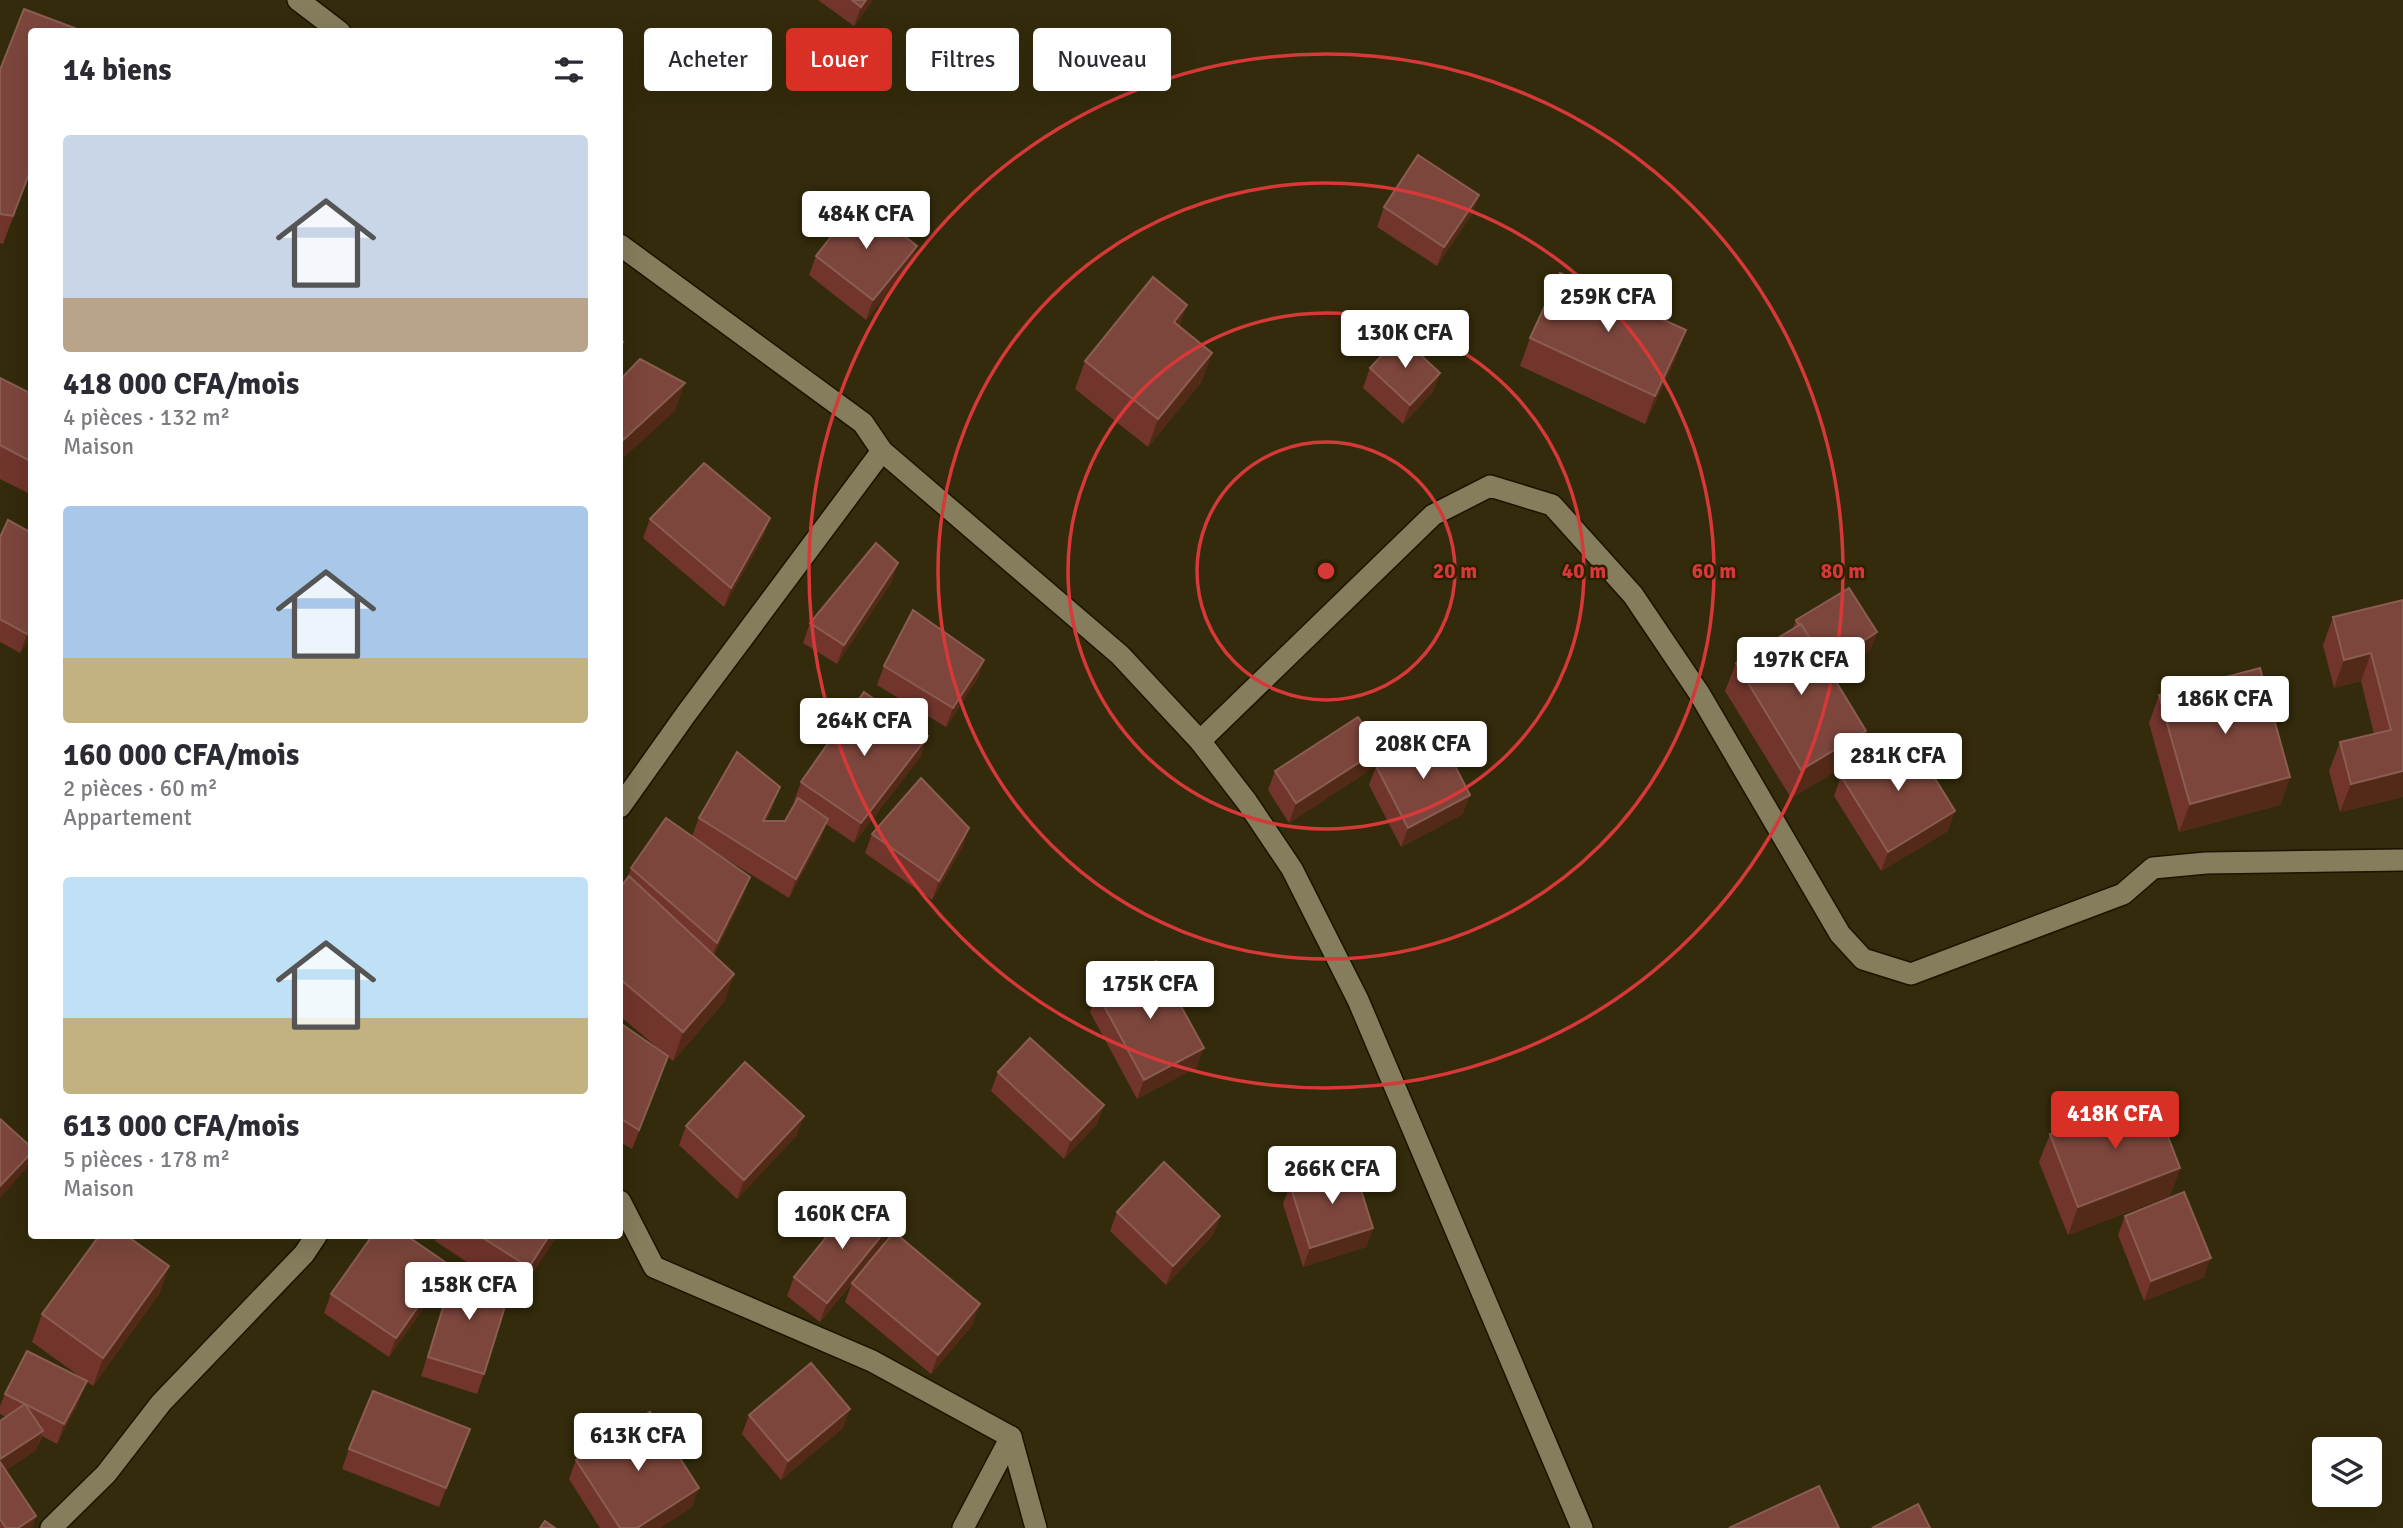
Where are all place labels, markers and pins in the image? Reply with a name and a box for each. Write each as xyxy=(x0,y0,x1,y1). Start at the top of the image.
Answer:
pin: 484K CFA xyxy=(794,191,938,251)
pin: 259K CFA xyxy=(1536,274,1680,334)
pin: 130K CFA xyxy=(1333,310,1477,370)
centre of rings xyxy=(1314,559,1338,583)
pin: 197K CFA xyxy=(1729,638,1873,697)
pin: 186K CFA xyxy=(2153,676,2297,736)
pin: 264K CFA xyxy=(792,698,936,758)
pin: 208K CFA xyxy=(1351,722,1495,781)
pin: 281K CFA xyxy=(1826,734,1970,793)
pin: 175K CFA xyxy=(1078,962,1222,1021)
pin: 418K CFA xyxy=(2043,1092,2187,1151)
pin: 266K CFA xyxy=(1260,1146,1404,1206)
pin: 160K CFA xyxy=(770,1192,914,1251)
pin: 158K CFA xyxy=(397,1262,541,1322)
pin: 613K CFA xyxy=(566,1414,710,1473)

